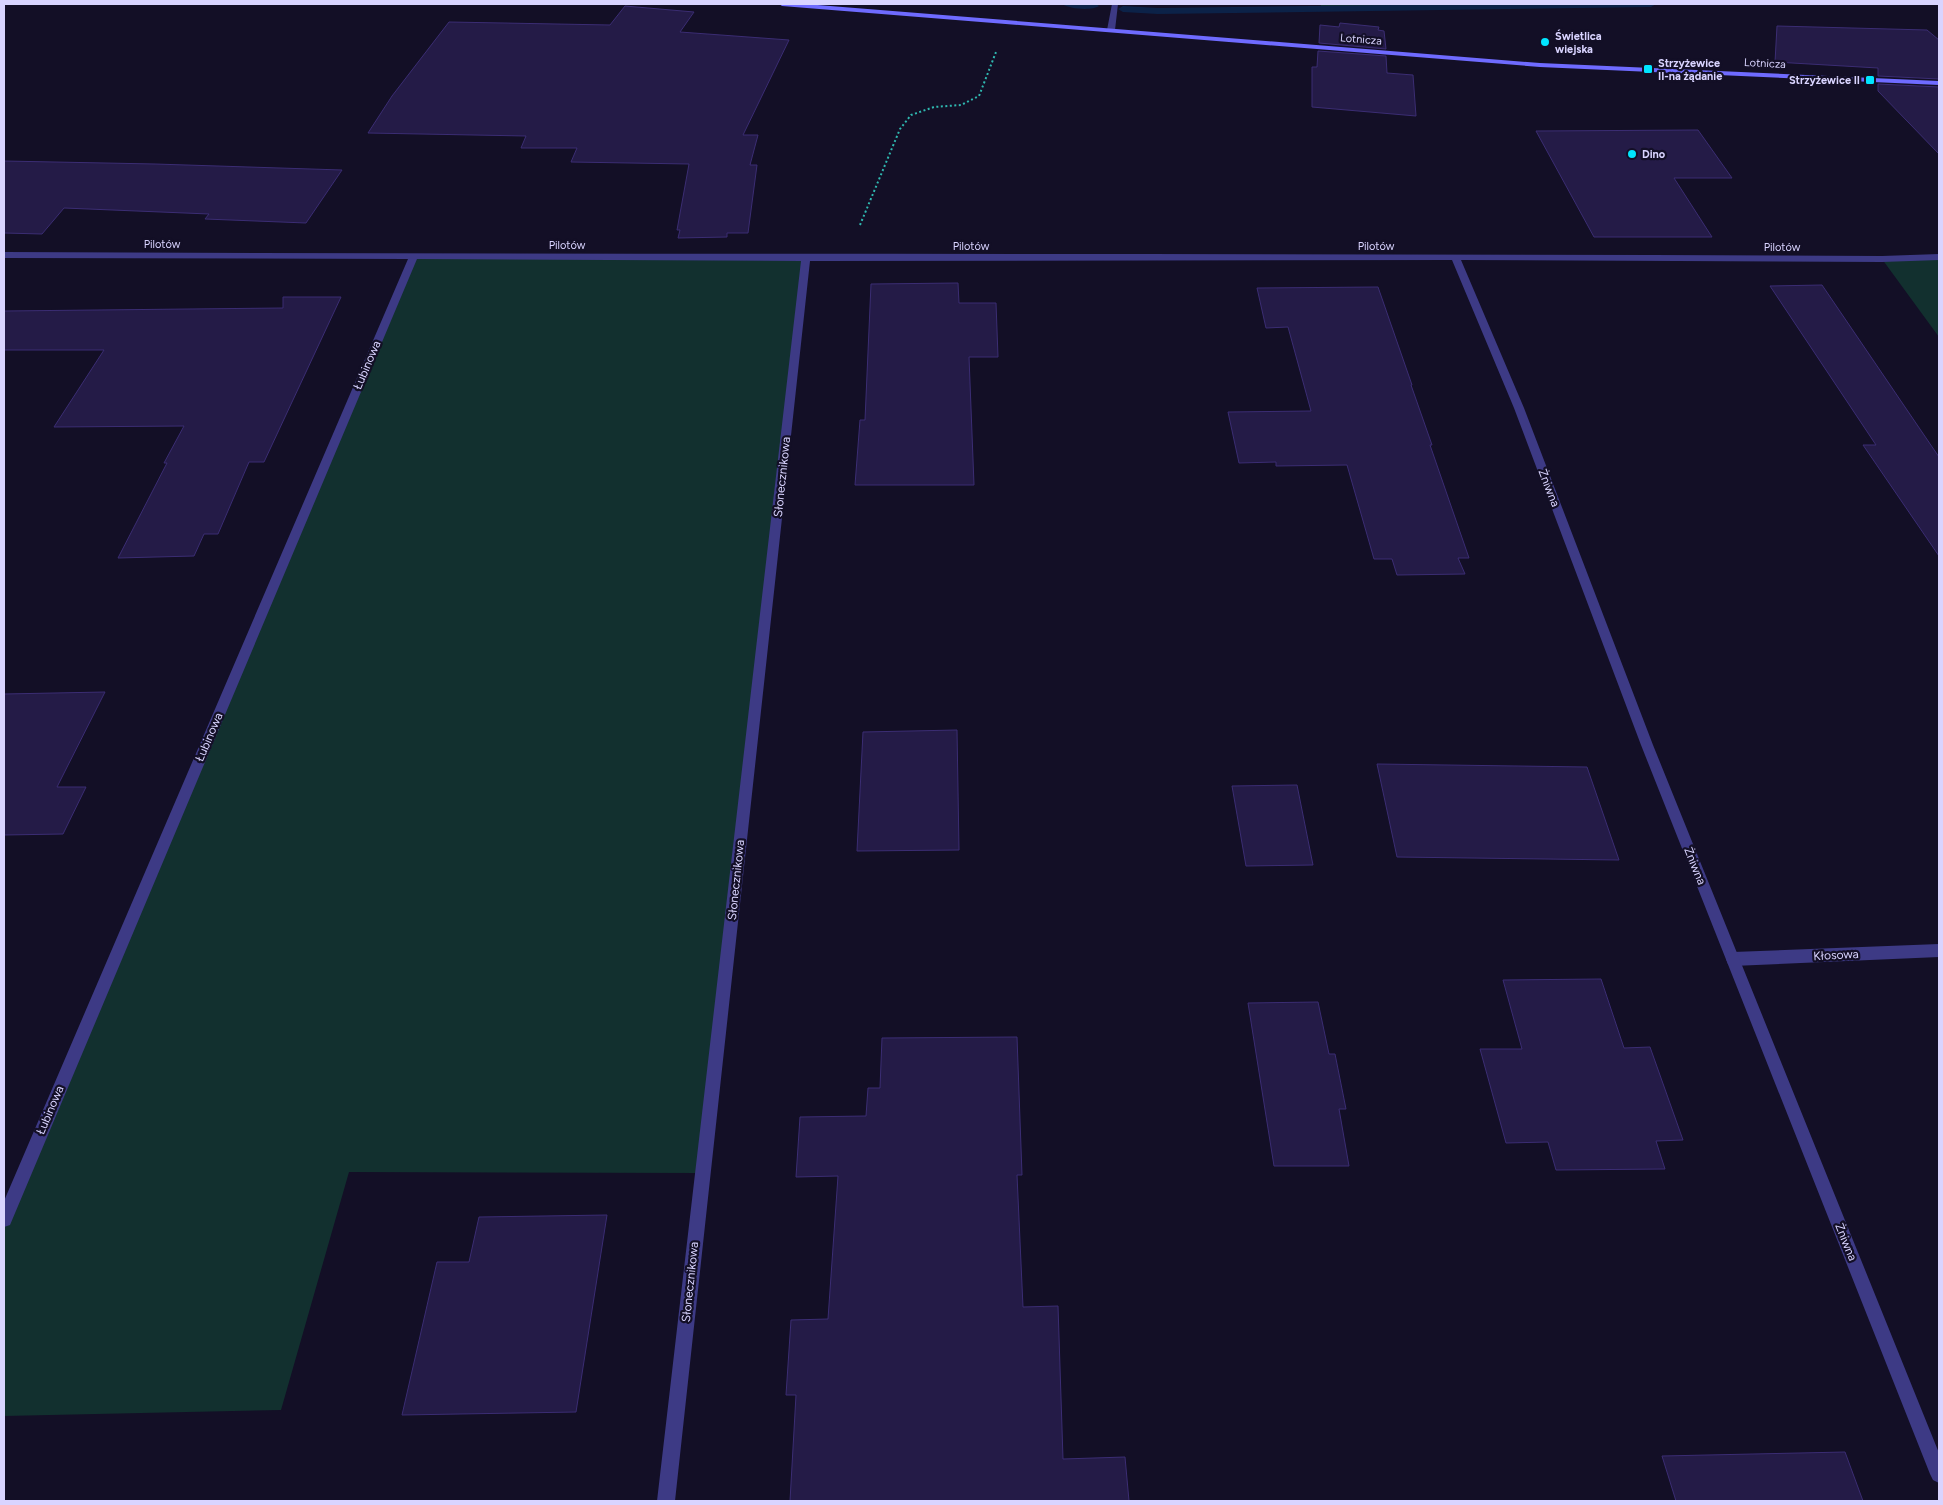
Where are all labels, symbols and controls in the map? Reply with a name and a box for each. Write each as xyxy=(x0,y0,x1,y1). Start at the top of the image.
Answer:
place label: Świetlica wiejska xyxy=(1555,29,1602,56)
street label: Lotnicza xyxy=(1340,31,1382,48)
marker: Świetlica wiejska xyxy=(1539,36,1551,48)
street label: Lotnicza xyxy=(1744,56,1786,71)
place label: Strzyżewice II-na żądanie xyxy=(1658,57,1722,83)
marker: Strzyżewice II-na żądanie xyxy=(1642,63,1654,75)
place label: Strzyżewice II xyxy=(1789,74,1860,87)
marker: Strzyżewice II xyxy=(1864,74,1876,86)
marker: Dino xyxy=(1626,148,1638,160)
place label: Dino xyxy=(1642,148,1666,161)
street label: Pilotów xyxy=(144,238,181,251)
street label: Pilotów xyxy=(549,239,586,252)
street label: Pilotów xyxy=(953,240,990,253)
street label: Pilotów xyxy=(1358,240,1395,253)
street label: Pilotów xyxy=(1764,241,1801,254)
street label: Łubinowa xyxy=(350,338,384,392)
street label: Słonecznikowa xyxy=(771,436,793,518)
street label: Żniwna xyxy=(1535,467,1563,509)
street label: Łubinowa xyxy=(192,710,226,764)
street label: Słonecznikowa xyxy=(725,839,747,921)
street label: Żniwna xyxy=(1681,845,1709,887)
street label: Kłosowa xyxy=(1813,947,1859,963)
street label: Łubinowa xyxy=(33,1083,67,1137)
street label: Żniwna xyxy=(1832,1221,1860,1263)
street label: Słonecznikowa xyxy=(679,1241,701,1323)

